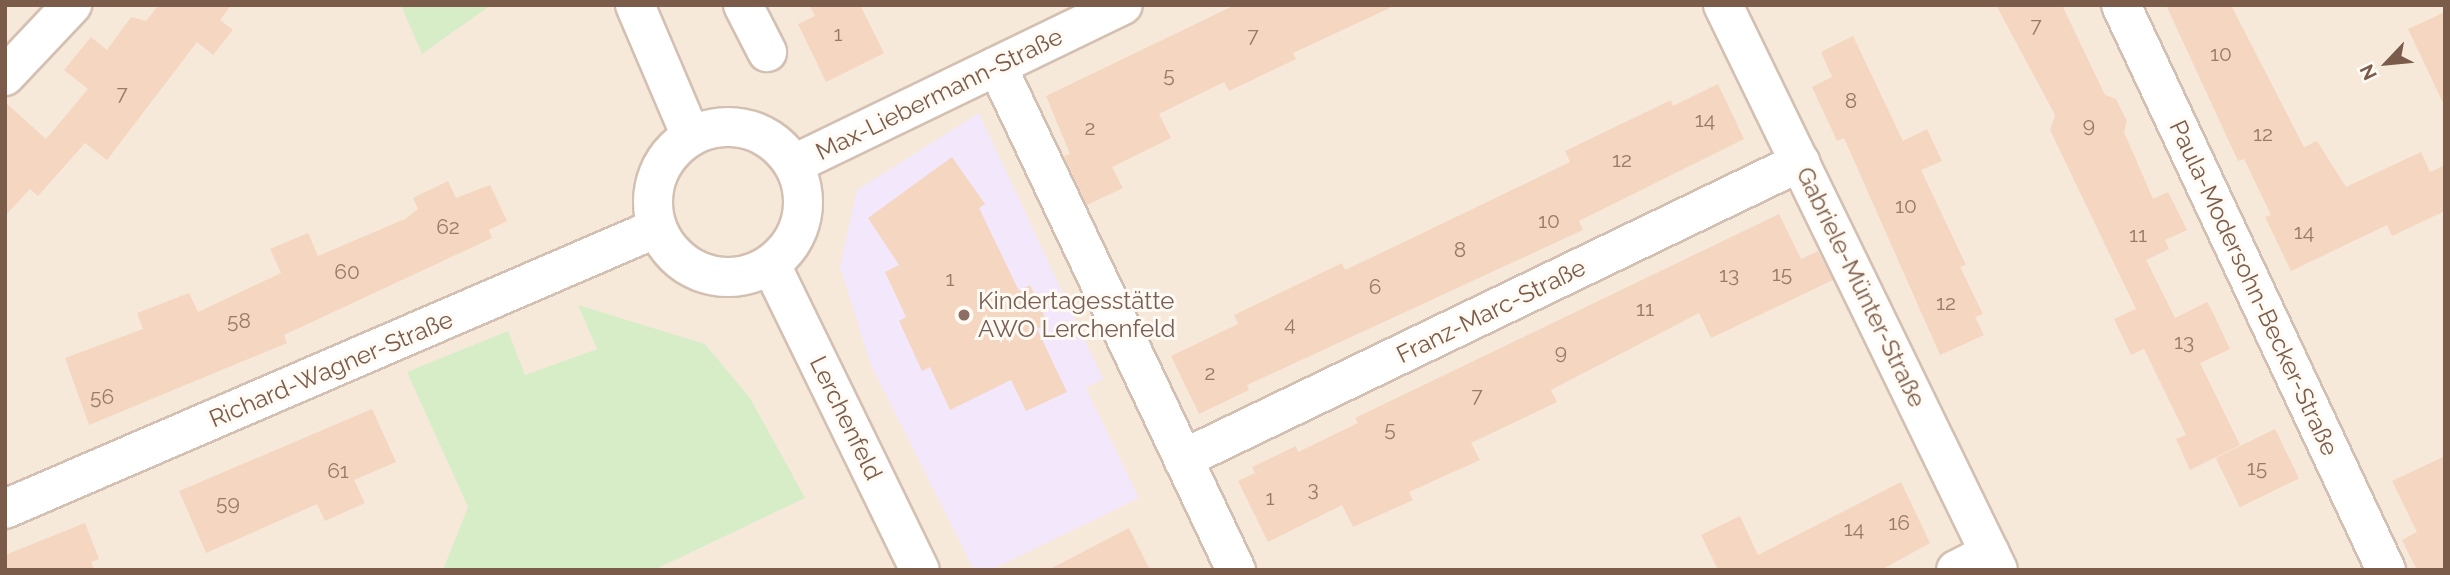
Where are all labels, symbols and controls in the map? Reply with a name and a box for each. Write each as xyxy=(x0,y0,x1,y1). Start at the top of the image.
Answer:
house number: 7 xyxy=(2030,12,2042,38)
house number: 1 xyxy=(834,21,842,47)
street label: Max-Liebermann-Straße xyxy=(811,22,1067,166)
house number: 7 xyxy=(1247,22,1259,48)
north arrow xyxy=(2352,28,2422,98)
house number: 10 xyxy=(2210,41,2232,67)
text: N xyxy=(2355,61,2381,84)
house number: 5 xyxy=(1163,62,1175,88)
house number: 7 xyxy=(116,80,128,106)
house number: 8 xyxy=(1845,88,1857,114)
house number: 14 xyxy=(1695,107,1715,133)
house number: 9 xyxy=(2083,112,2095,138)
house number: 2 xyxy=(1085,115,1095,141)
street label: Paula-Modersohn-Becker-Straße xyxy=(2163,116,2345,460)
house number: 12 xyxy=(2253,121,2273,147)
house number: 12 xyxy=(1612,147,1632,173)
street label: Gabriele-Münter-Straße xyxy=(1790,162,1932,412)
house number: 10 xyxy=(1895,193,1917,219)
house number: 10 xyxy=(1538,208,1560,234)
house number: 62 xyxy=(436,214,460,240)
house number: 14 xyxy=(2294,219,2314,245)
house number: 11 xyxy=(2129,222,2147,248)
house number: 8 xyxy=(1454,237,1466,263)
street label: Franz-Marc-Straße xyxy=(1392,253,1590,369)
house number: 60 xyxy=(334,259,360,285)
house number: 15 xyxy=(1772,261,1792,287)
house number: 13 xyxy=(1719,262,1739,288)
house number: 1 xyxy=(946,266,954,292)
house number: 6 xyxy=(1369,274,1381,300)
place label: Kindertagesstätte AWO Lerchenfeld xyxy=(978,287,1175,343)
house number: 12 xyxy=(1936,290,1956,316)
house number: 11 xyxy=(1636,296,1654,322)
street label: Richard-Wagner-Straße xyxy=(205,305,457,433)
marker: Kindertagesstätte AWO Lerchenfeld xyxy=(956,307,972,323)
house number: 58 xyxy=(227,308,251,334)
house number: 4 xyxy=(1284,311,1296,337)
house number: 13 xyxy=(2174,329,2194,355)
house number: 9 xyxy=(1555,339,1567,365)
street label: Lerchenfeld xyxy=(804,351,888,485)
house number: 2 xyxy=(1205,360,1215,386)
house number: 7 xyxy=(1471,382,1483,408)
house number: 56 xyxy=(90,384,114,410)
house number: 5 xyxy=(1384,416,1396,442)
house number: 15 xyxy=(2247,455,2267,481)
house number: 61 xyxy=(327,458,349,484)
house number: 3 xyxy=(1307,476,1319,502)
house number: 1 xyxy=(1266,485,1274,511)
house number: 59 xyxy=(216,490,240,516)
house number: 16 xyxy=(1888,510,1910,536)
house number: 14 xyxy=(1844,516,1864,542)

